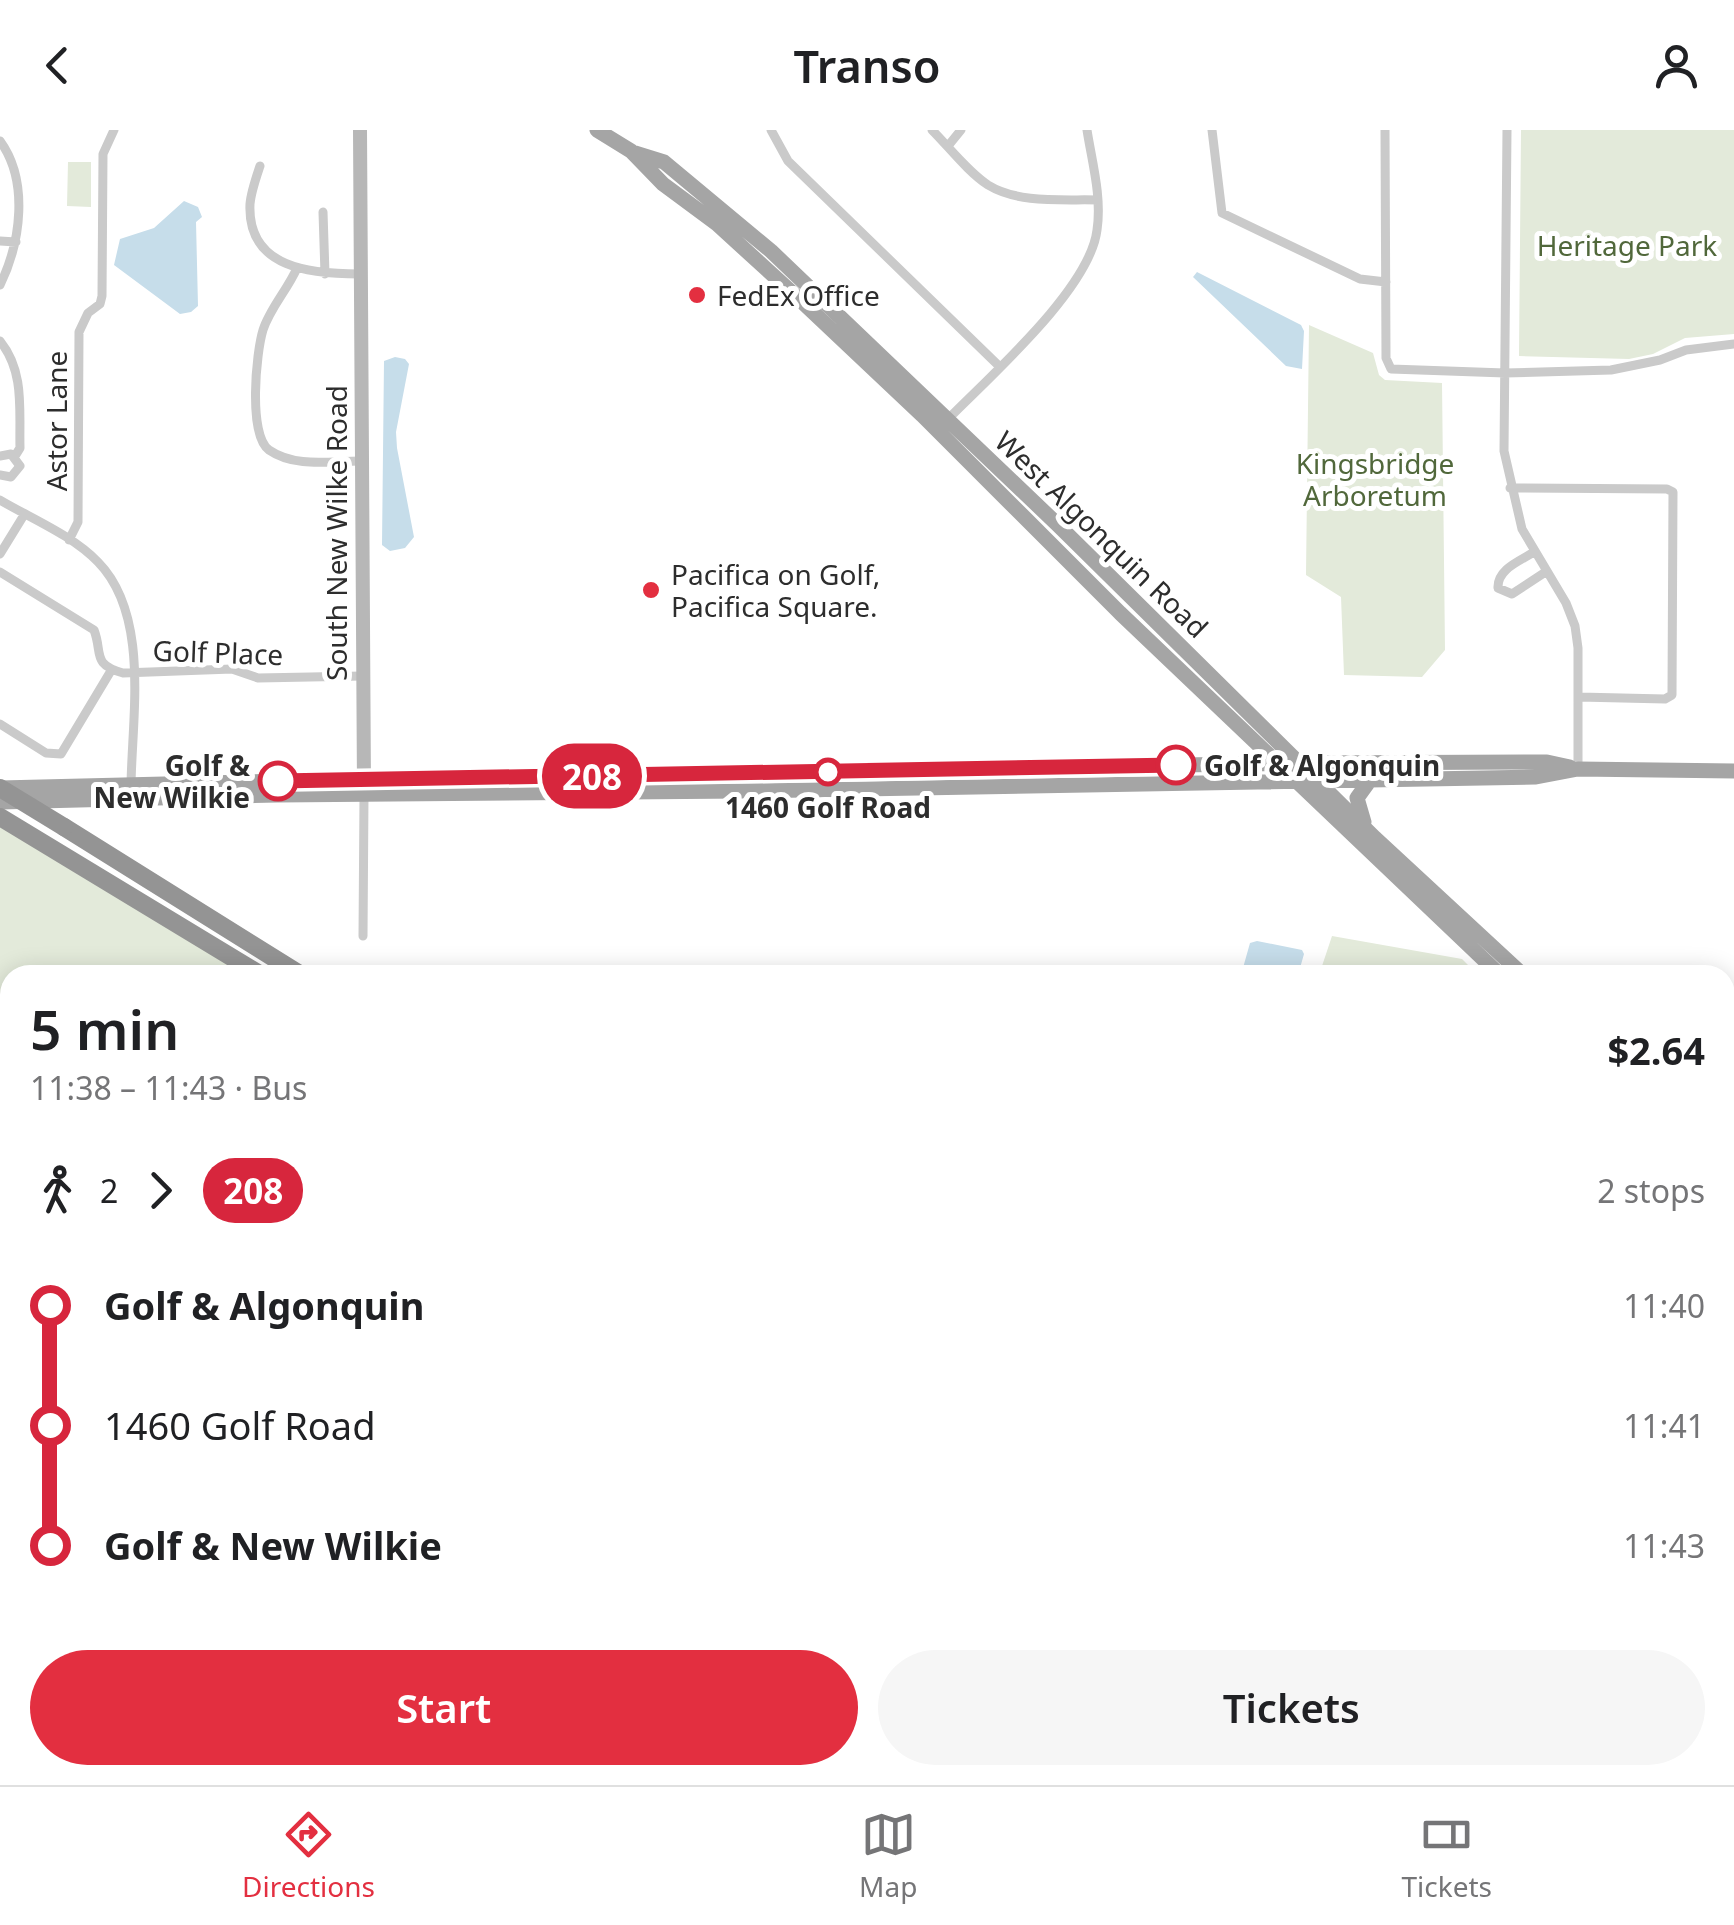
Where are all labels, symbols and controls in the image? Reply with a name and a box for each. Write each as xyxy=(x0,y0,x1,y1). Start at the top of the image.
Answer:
text: Transo xyxy=(794,35,940,96)
icon: back xyxy=(30,38,85,93)
icon: person xyxy=(1649,38,1704,93)
park label: Heritage Park xyxy=(1537,226,1717,264)
place label: FedEx Office xyxy=(717,276,880,314)
marker: FedEx Office xyxy=(686,284,708,306)
street label: Astor Lane xyxy=(37,351,75,491)
street label: South New Wilke Road xyxy=(317,385,355,681)
street label: West Algonquin Road xyxy=(987,422,1217,646)
park label: Kingsbridge Arboretum xyxy=(1296,444,1454,514)
place label: Pacifica on Golf, Pacifica Square. xyxy=(671,555,880,625)
marker: Pacifica on Golf, Pacifica Square. xyxy=(640,579,662,601)
street label: Golf Place xyxy=(152,631,284,673)
line badge: 208 xyxy=(534,744,650,808)
place label: Golf & New Wilkie xyxy=(94,746,250,816)
marker: Golf & Algonquin xyxy=(1157,746,1195,784)
place label: Golf & Algonquin xyxy=(1204,746,1440,784)
text: 208 xyxy=(562,753,622,800)
marker: 1460 Golf Road xyxy=(815,759,841,785)
marker: Golf & New Wilkie xyxy=(259,762,297,800)
place label: 1460 Golf Road xyxy=(725,788,931,826)
text: 5 min xyxy=(30,991,179,1066)
text: $2.64 xyxy=(1607,1024,1705,1076)
text: 11:38 – 11:43 · Bus xyxy=(30,1066,307,1109)
icon: walk xyxy=(30,1163,85,1218)
icon: forward xyxy=(133,1163,188,1218)
text: 208 xyxy=(223,1167,283,1214)
text: 2 xyxy=(100,1169,118,1212)
text: 2 stops xyxy=(1597,1169,1705,1212)
text: Golf & Algonquin xyxy=(104,1279,424,1331)
text: 11:40 xyxy=(1623,1284,1705,1327)
text: 1460 Golf Road xyxy=(104,1399,376,1451)
text: 11:41 xyxy=(1623,1404,1705,1447)
text: Golf & New Wilkie xyxy=(104,1519,442,1571)
text: 11:43 xyxy=(1623,1524,1705,1567)
button: Start xyxy=(30,1650,858,1765)
button: Tickets xyxy=(878,1650,1705,1765)
tab: Directions xyxy=(242,1807,375,1905)
tab: Map xyxy=(859,1807,917,1905)
tab: Tickets xyxy=(1401,1807,1492,1905)

